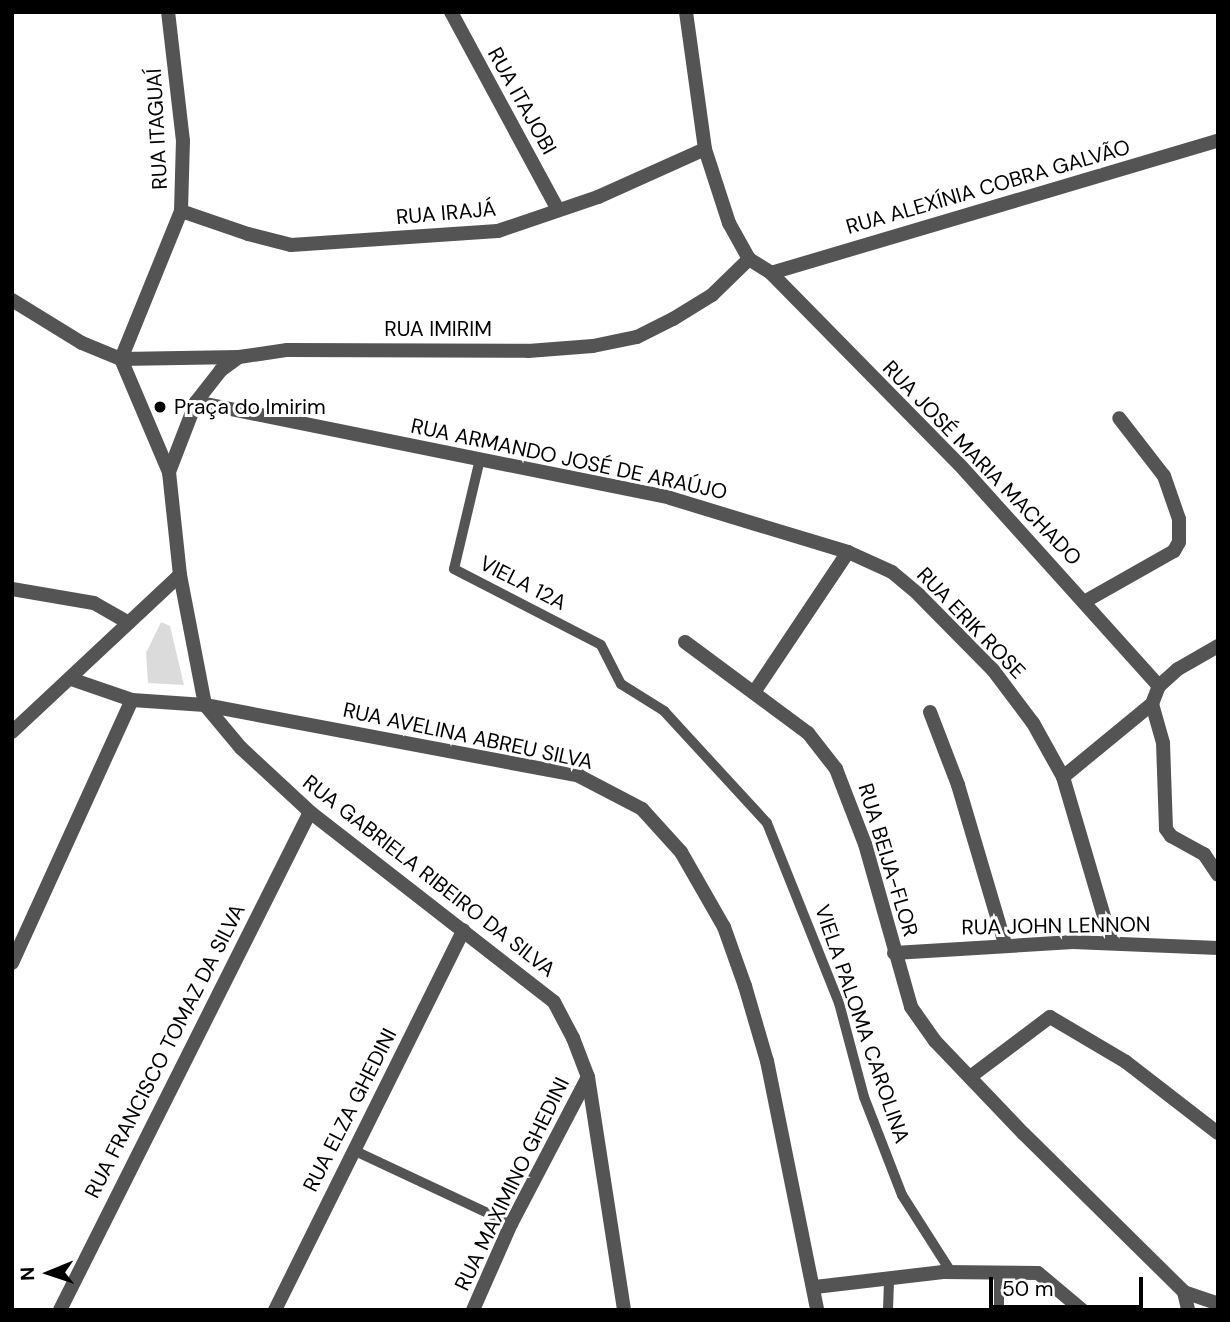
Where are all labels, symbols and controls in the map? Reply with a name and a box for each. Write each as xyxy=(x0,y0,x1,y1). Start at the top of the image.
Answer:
street label: RUA ITAJOBI xyxy=(482,43,562,159)
street label: RUA ITAGUAÍ xyxy=(141,68,173,190)
street label: RUA ALEXÍNIA COBRA GALVÃO xyxy=(843,134,1133,240)
street label: RUA IRAJÁ xyxy=(395,196,497,230)
street label: RUA IMIRIM xyxy=(384,316,492,342)
street label: RUA JOSÉ MARIA MACHADO xyxy=(877,355,1087,571)
place label: Praça do Imirim xyxy=(174,394,326,420)
marker: Praça do Imirim xyxy=(152,399,168,415)
street label: RUA ARMANDO JOSÉ DE ARAÚJO xyxy=(409,413,729,505)
street label: VIELA 12A xyxy=(475,550,571,616)
street label: RUA ERIK ROSE xyxy=(912,562,1030,684)
street label: RUA AVELINA ABREU SILVA xyxy=(341,697,595,775)
street label: RUA GABRIELA RIBEIRO DA SILVA xyxy=(298,770,560,982)
street label: RUA BEIJA-FLOR xyxy=(853,780,923,940)
street label: RUA FRANCISCO TOMAZ DA SILVA xyxy=(80,900,250,1202)
street label: VIELA PALOMA CAROLINA xyxy=(809,901,915,1147)
street label: RUA JOHN LENNON xyxy=(961,912,1151,940)
street label: RUA ELZA GHEDINI xyxy=(298,1024,402,1196)
street label: RUA MAXIMINO GHEDINI xyxy=(449,1073,575,1295)
north arrow xyxy=(14,1238,84,1308)
scale bar xyxy=(992,1262,1146,1306)
text: N xyxy=(15,1266,40,1281)
text: 50 m xyxy=(1002,1275,1053,1303)

